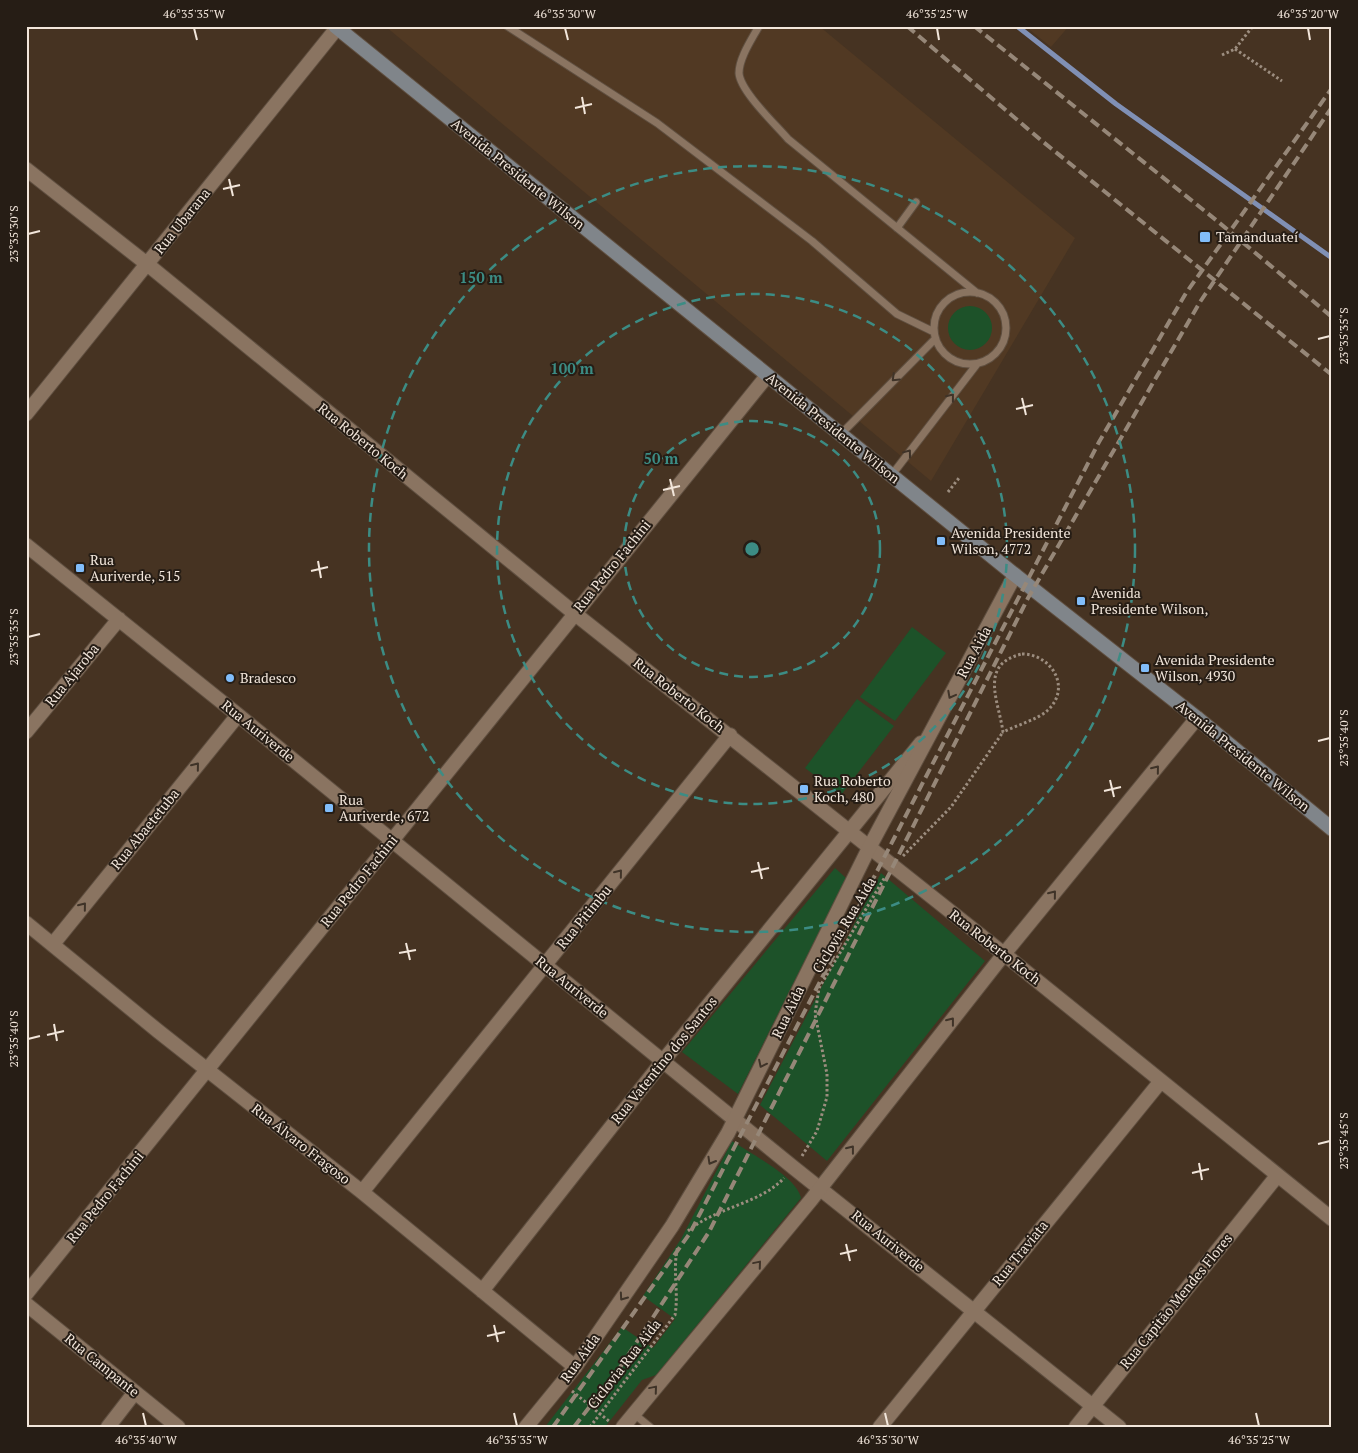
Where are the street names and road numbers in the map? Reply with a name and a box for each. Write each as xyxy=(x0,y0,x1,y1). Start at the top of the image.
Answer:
street label: Avenida Presidente Wilson xyxy=(448,114,590,234)
street label: Rua Ubarana xyxy=(149,184,214,258)
street label: Avenida Presidente Wilson xyxy=(763,368,905,488)
street label: Rua Roberto Koch xyxy=(314,398,412,483)
street label: Rua Pedro Fachini xyxy=(569,516,655,616)
street label: Rua Aida xyxy=(952,623,995,681)
street label: Rua Ajaroba xyxy=(40,639,103,710)
street label: Rua Roberto Koch xyxy=(630,653,729,736)
street label: Rua Auriverde xyxy=(218,695,299,766)
street label: Avenida Presidente Wilson xyxy=(1173,696,1315,816)
street label: Rua Abaetetuba xyxy=(106,784,183,873)
street label: Rua Pedro Fachini xyxy=(316,831,402,931)
street label: Ciclovia Rua Aida xyxy=(807,873,880,976)
street label: Rua Pitimbu xyxy=(552,881,615,953)
street label: Rua Roberto Koch xyxy=(946,905,1045,988)
street label: Rua Auriverde xyxy=(532,951,613,1022)
street label: Rua Aida xyxy=(767,983,808,1041)
street label: Rua Vatentino dos Santos xyxy=(606,992,721,1127)
street label: Rua Álvaro Fragoso xyxy=(248,1099,355,1188)
street label: Rua Pedro Fachini xyxy=(62,1147,148,1247)
street label: Rua Auriverde xyxy=(848,1205,929,1276)
street label: Rua Traviata xyxy=(987,1216,1052,1289)
street label: Rua Capitão Mendes Flores xyxy=(1115,1229,1236,1372)
street label: Ciclovia Rua Aida xyxy=(583,1315,665,1412)
street label: Rua Campante xyxy=(61,1329,144,1401)
street label: Rua Aida xyxy=(556,1330,604,1386)

